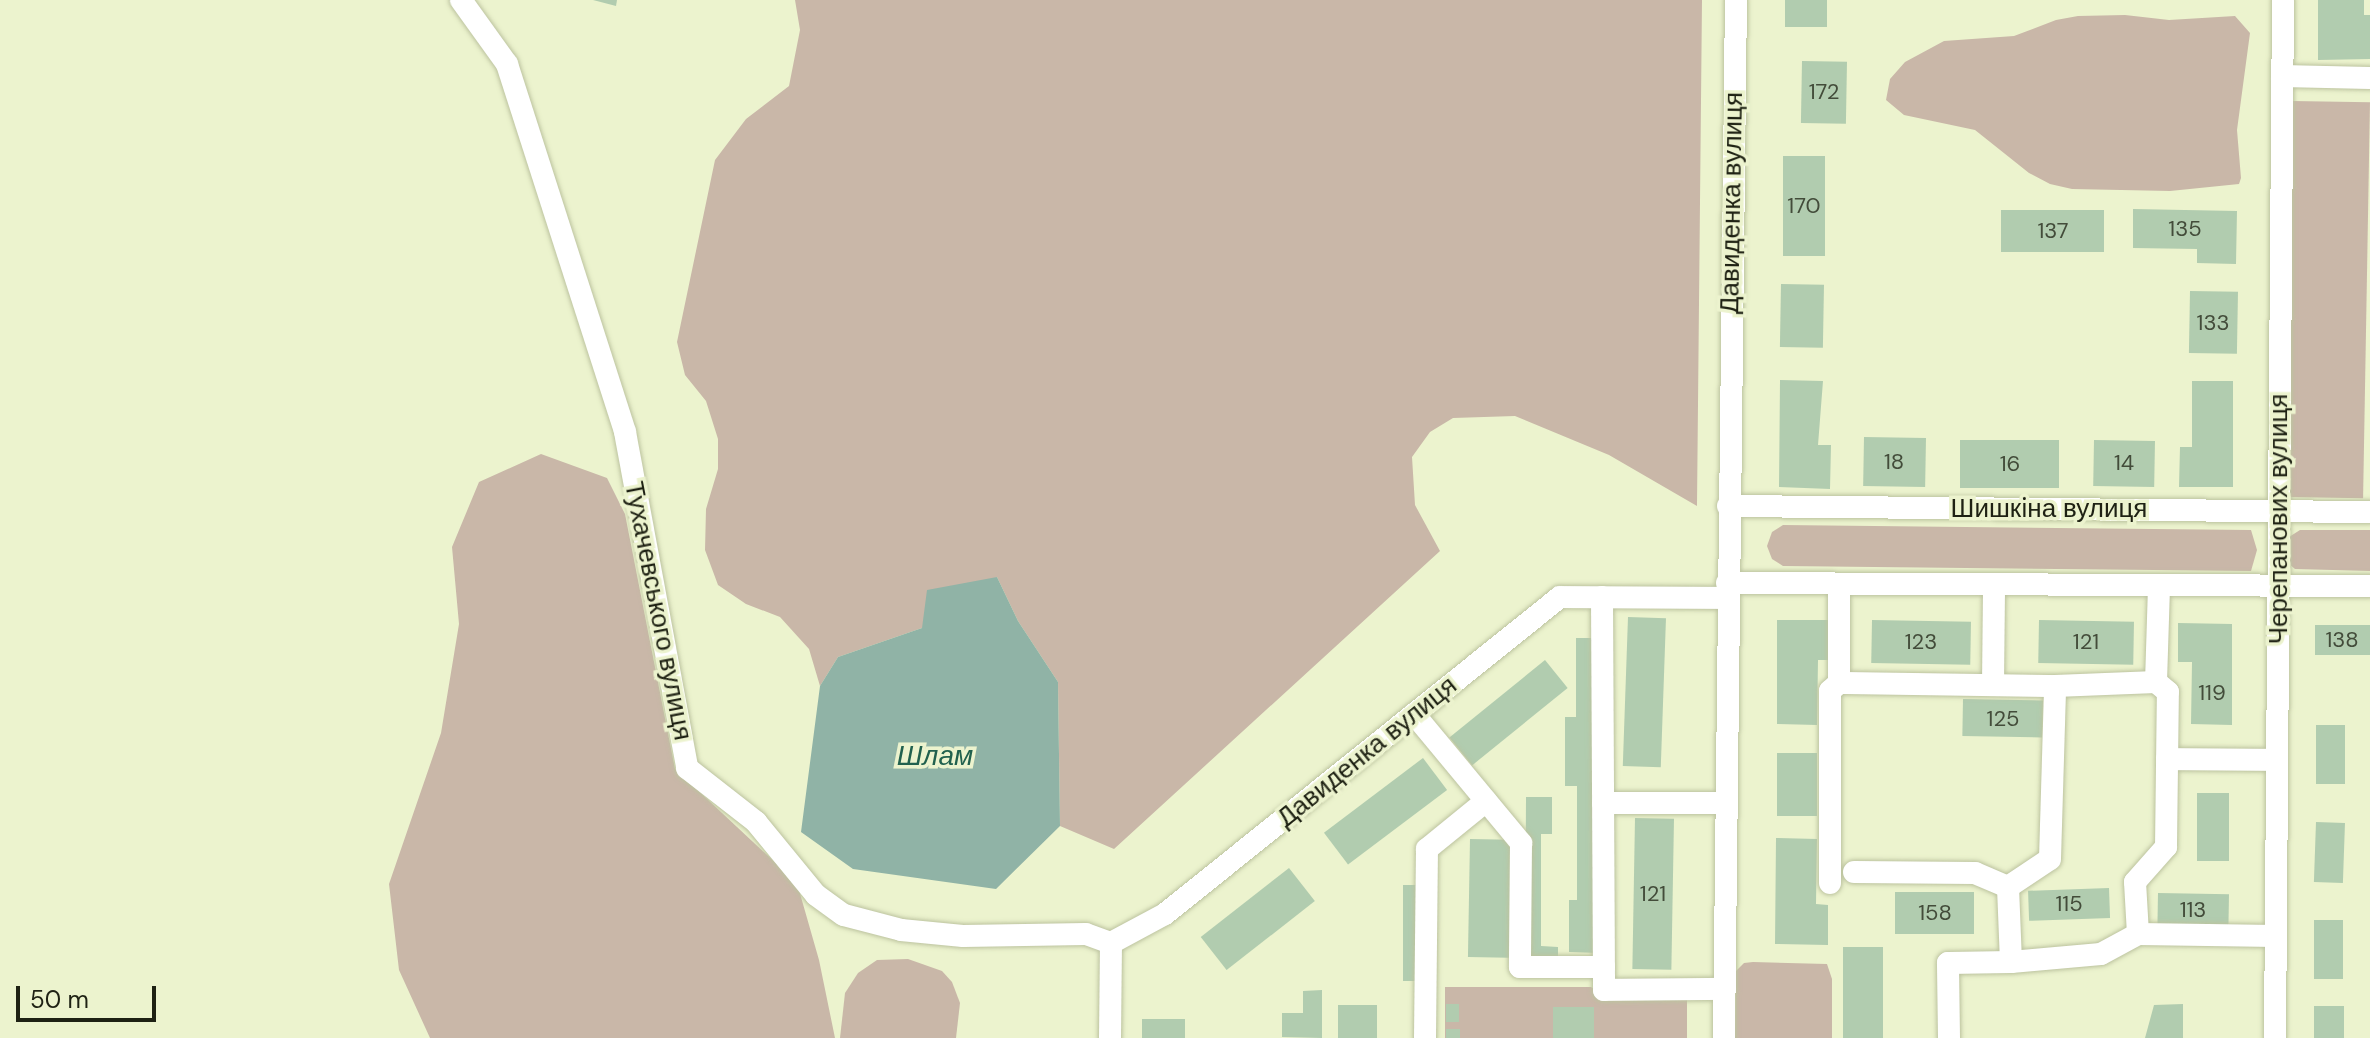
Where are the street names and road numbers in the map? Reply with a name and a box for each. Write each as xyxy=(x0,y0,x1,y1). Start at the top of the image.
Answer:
street label: Давиденка вулиця xyxy=(1714,92,1750,314)
street label: Черепанових вулиця xyxy=(2263,394,2295,644)
street label: Тухачевського вулиця xyxy=(618,479,698,743)
street label: Шишкiна вулиця xyxy=(1951,493,2147,525)
street label: Давиденка вулиця xyxy=(1271,670,1463,834)

